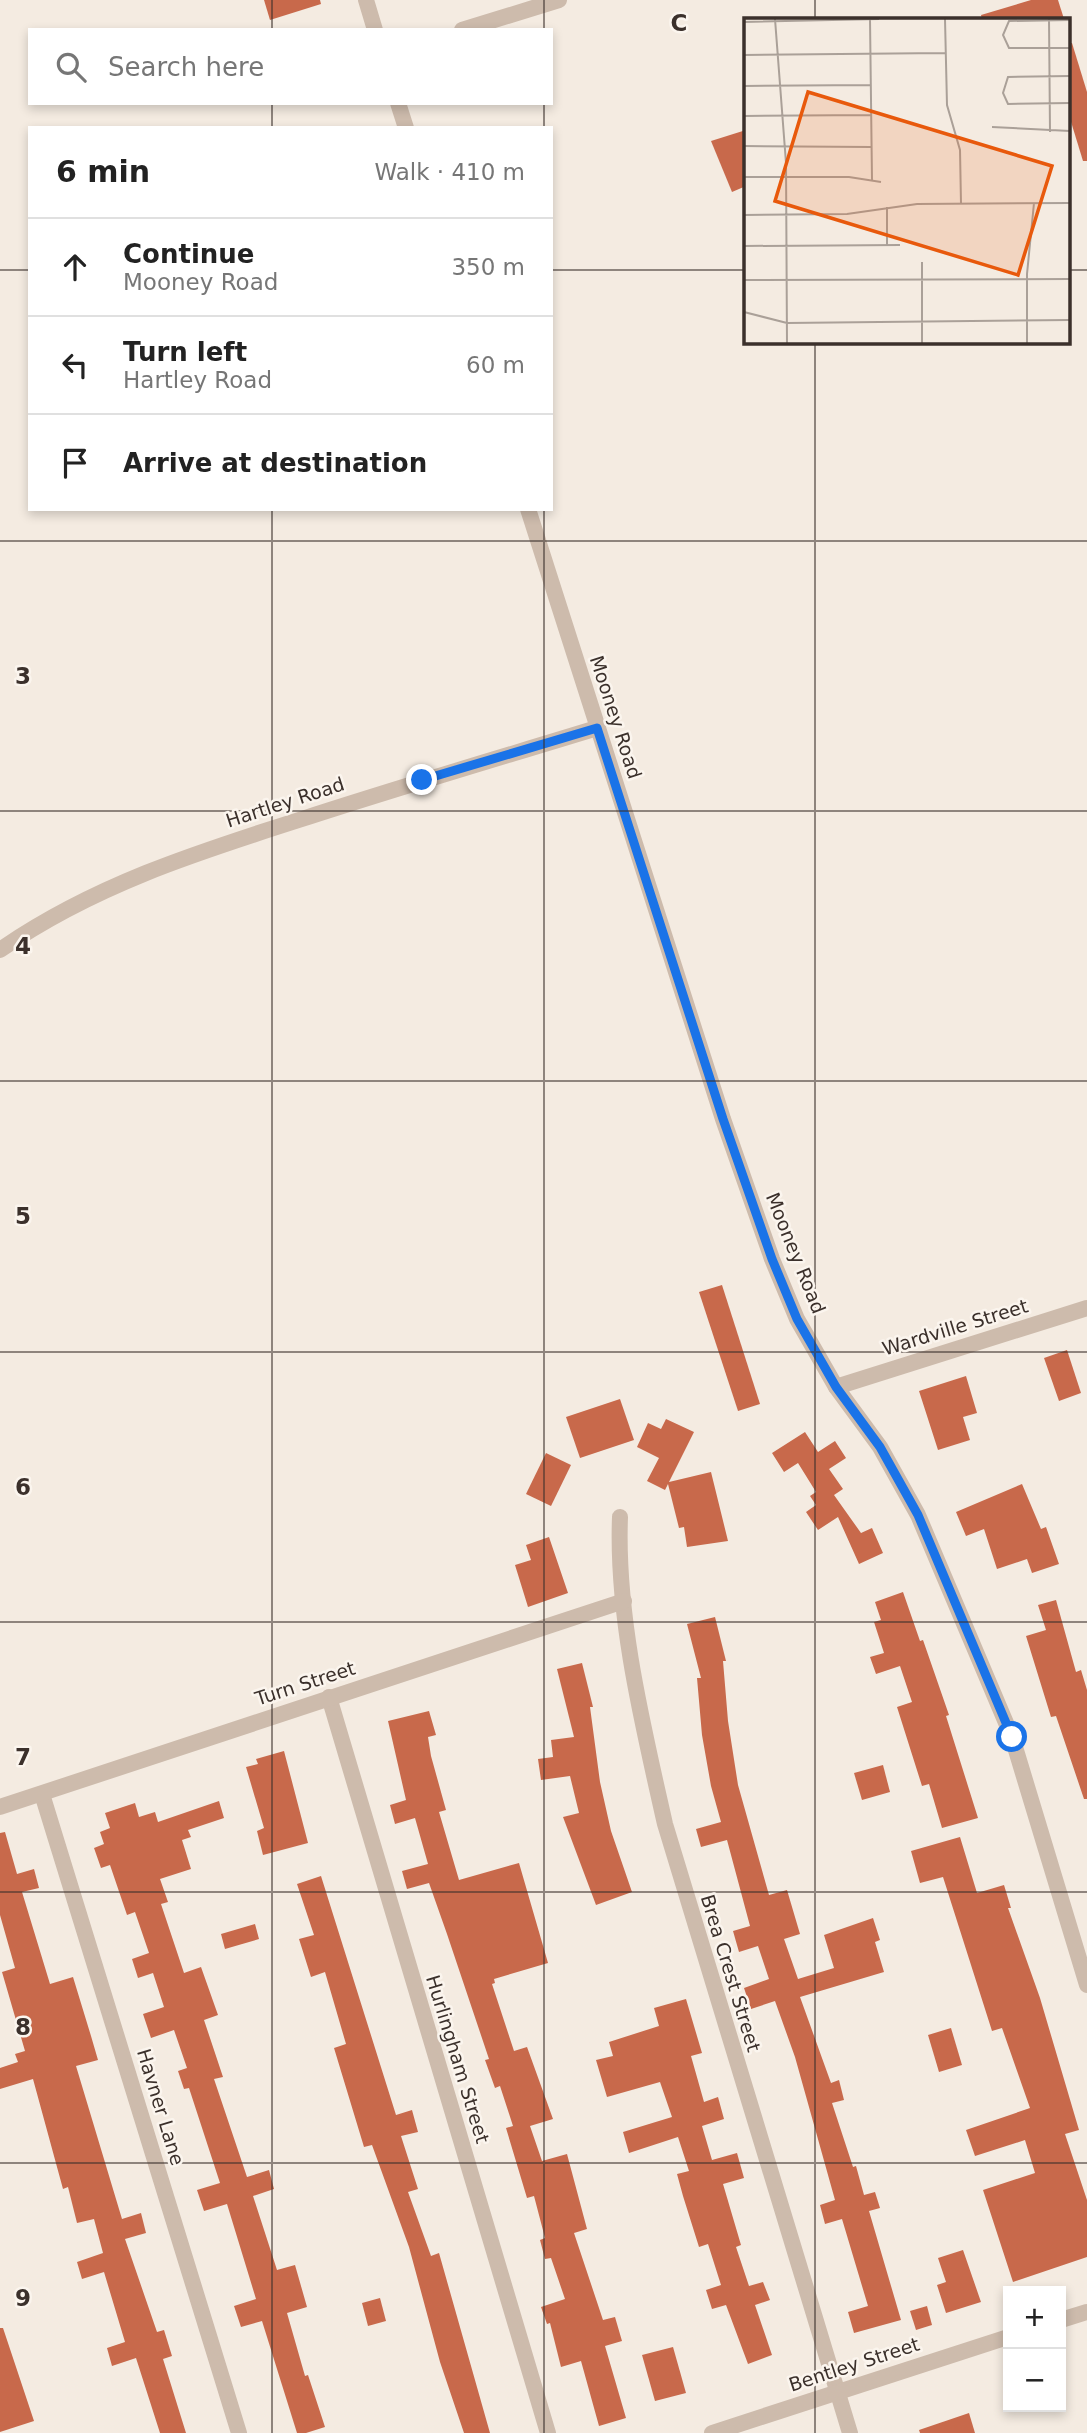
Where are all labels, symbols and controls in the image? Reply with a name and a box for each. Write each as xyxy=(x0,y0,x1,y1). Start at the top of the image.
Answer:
text: C xyxy=(671,10,687,36)
inset map xyxy=(744,18,1070,343)
search box xyxy=(28,28,553,105)
icon: search xyxy=(52,48,90,86)
text: Search here xyxy=(108,52,264,82)
text: 6 min xyxy=(56,154,150,189)
text: Walk · 410 m xyxy=(374,159,525,185)
text: Continue xyxy=(123,239,254,269)
icon: ahead xyxy=(56,248,94,286)
text: 350 m xyxy=(451,254,525,280)
text: Mooney Road xyxy=(123,269,278,295)
text: Turn left xyxy=(123,337,247,367)
icon: left xyxy=(56,346,94,384)
text: 60 m xyxy=(466,352,525,378)
text: Hartley Road xyxy=(123,367,272,393)
icon: arrive xyxy=(56,444,94,482)
text: Arrive at destination xyxy=(123,448,427,478)
street label: Mooney Road xyxy=(586,653,646,781)
text: 3 xyxy=(15,663,31,689)
route end xyxy=(406,764,437,795)
street label: Hartley Road xyxy=(223,773,347,831)
text: 4 xyxy=(15,933,31,959)
street label: Mooney Road xyxy=(762,1189,830,1317)
text: 5 xyxy=(15,1203,31,1229)
street label: Wardville Street xyxy=(879,1294,1031,1360)
text: 6 xyxy=(15,1474,31,1500)
street label: Turn Street xyxy=(251,1656,358,1710)
route start xyxy=(996,1721,1027,1752)
text: 7 xyxy=(15,1744,31,1770)
street label: Brea Crest Street xyxy=(697,1892,765,2054)
street label: Hurlingham Street xyxy=(422,1972,494,2146)
text: 8 xyxy=(15,2014,31,2040)
street label: Havner Lane xyxy=(133,2046,189,2168)
text: 9 xyxy=(15,2285,31,2311)
map controls xyxy=(1003,2286,1066,2412)
button: + xyxy=(1003,2286,1066,2349)
street label: Bentley Street xyxy=(786,2332,922,2396)
button: − xyxy=(1003,2349,1066,2412)

